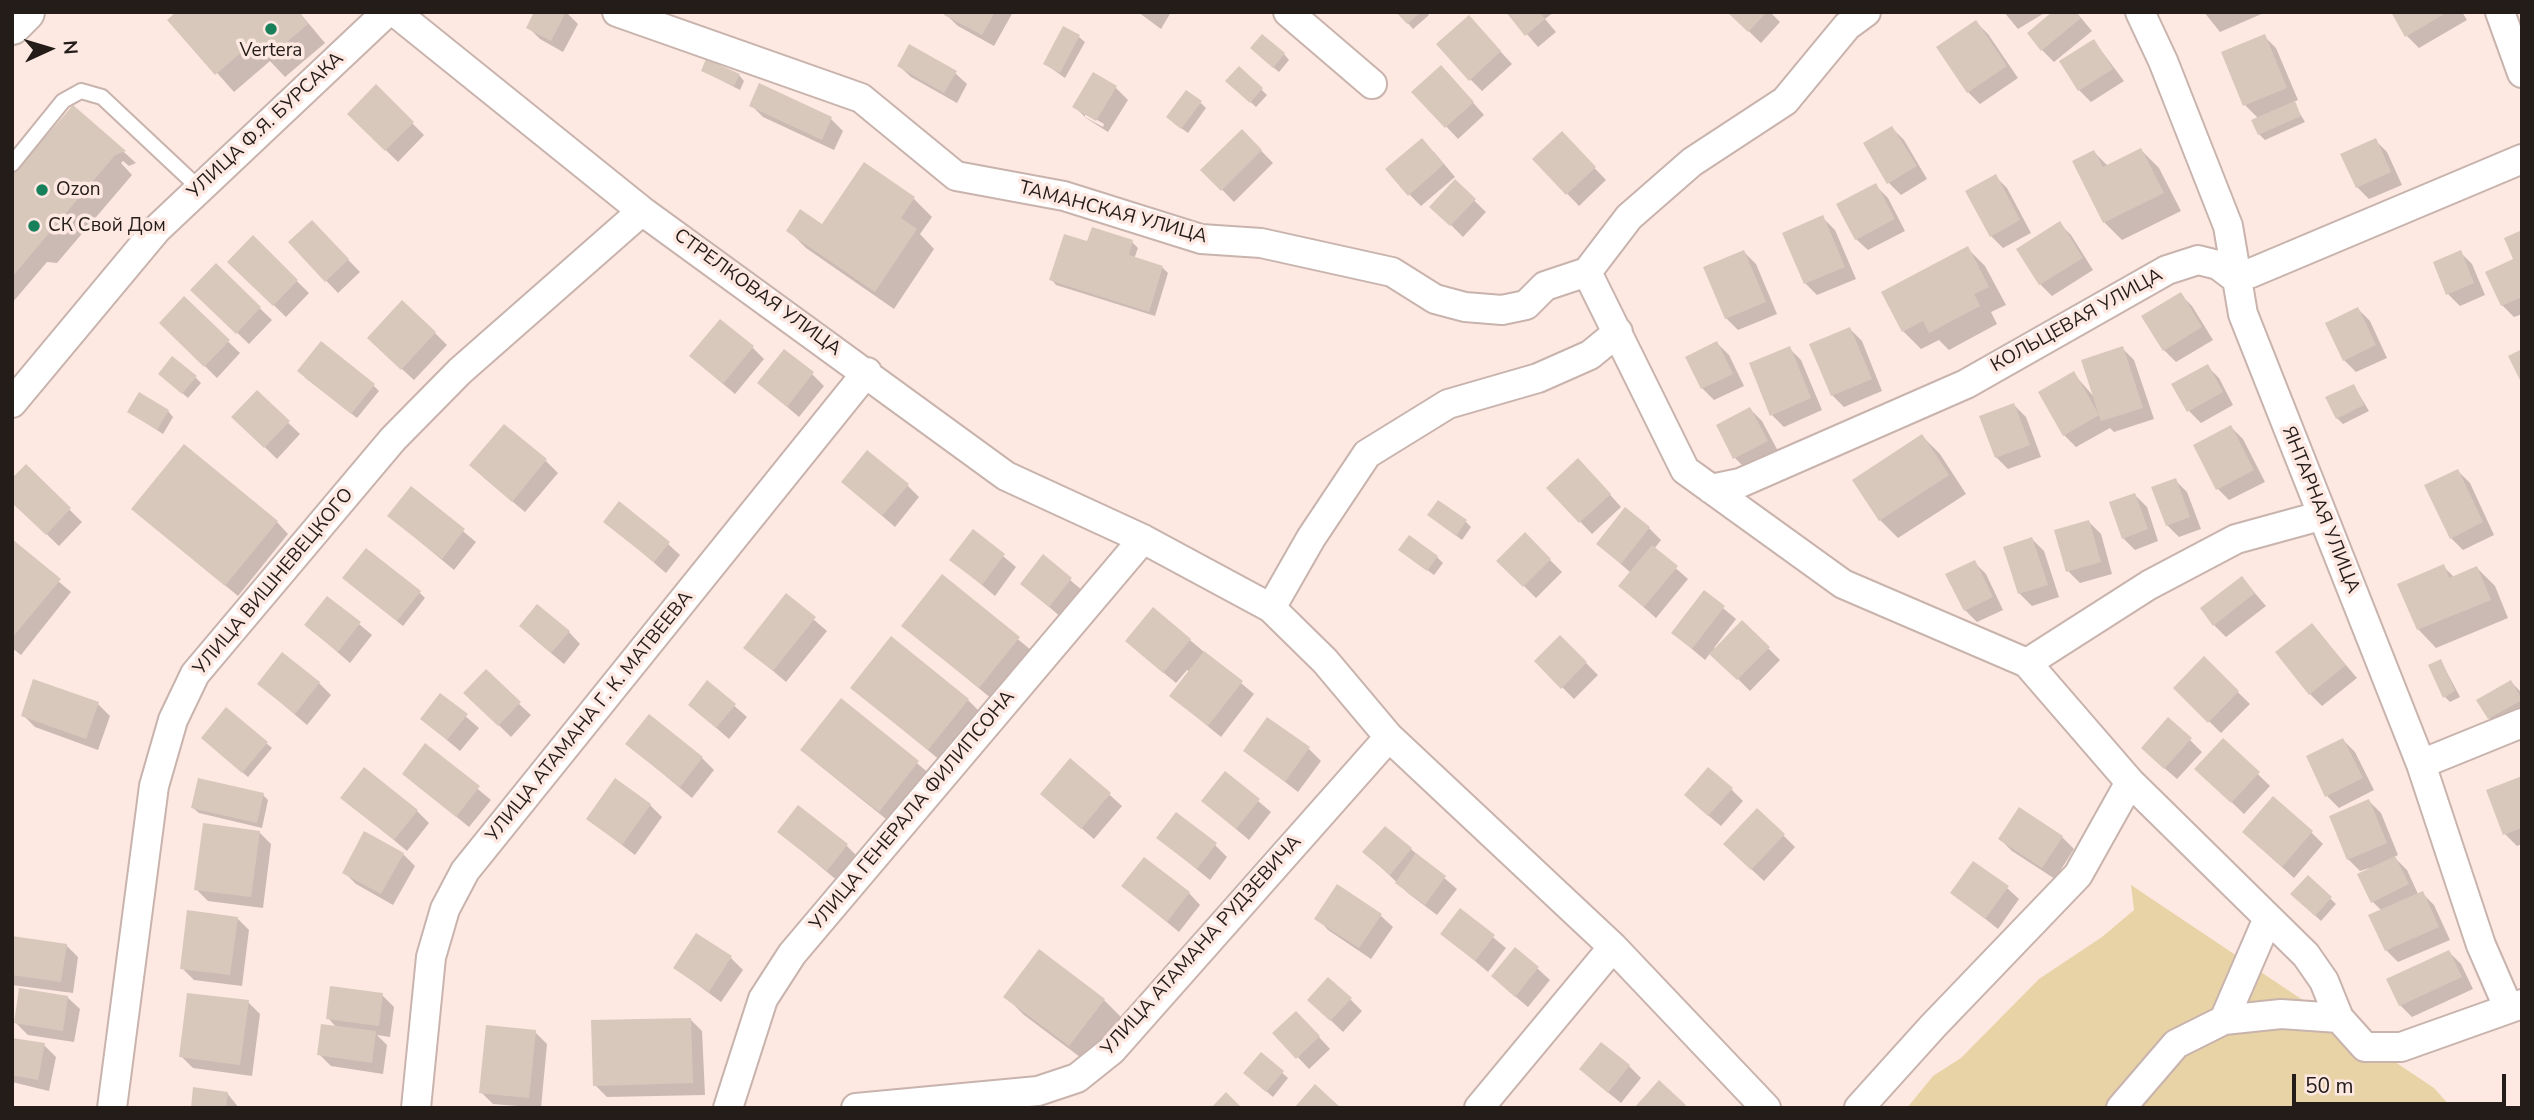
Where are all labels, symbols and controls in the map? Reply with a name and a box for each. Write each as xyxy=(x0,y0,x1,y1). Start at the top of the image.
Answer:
north arrow xyxy=(14,14,84,84)
marker: Vertera xyxy=(263,21,279,37)
text: N xyxy=(56,40,83,56)
place label: Vertera xyxy=(240,40,302,62)
street label: УЛИЦА Ф.Я. БУРСАКА xyxy=(183,48,349,204)
street label: ТАМАНСКАЯ УЛИЦА xyxy=(1017,177,1209,249)
place label: Ozon xyxy=(56,179,101,201)
marker: Ozon xyxy=(34,182,50,198)
place label: СК Свой Дом xyxy=(48,215,166,237)
marker: СК Свой Дом xyxy=(26,218,42,234)
street label: СТРЕЛКОВАЯ УЛИЦА xyxy=(669,225,845,361)
street label: КОЛЬЦЕВАЯ УЛИЦА xyxy=(1987,264,2167,378)
street label: ЯНТАРНАЯ УЛИЦА xyxy=(2276,423,2364,597)
street label: УЛИЦА ВИШНЕВЕЦКОГО xyxy=(189,484,359,680)
street label: УЛИЦА АТАМАНА Г. К. МАТВЕЕВА xyxy=(482,587,698,847)
street label: УЛИЦА ГЕНЕРАЛА ФИЛИПСОНА xyxy=(806,686,1020,936)
street label: УЛИЦА АТАМАНА РУДЗЕВИЧА xyxy=(1097,831,1307,1061)
scale bar xyxy=(2296,1060,2510,1104)
text: 50 m xyxy=(2305,1072,2354,1100)

